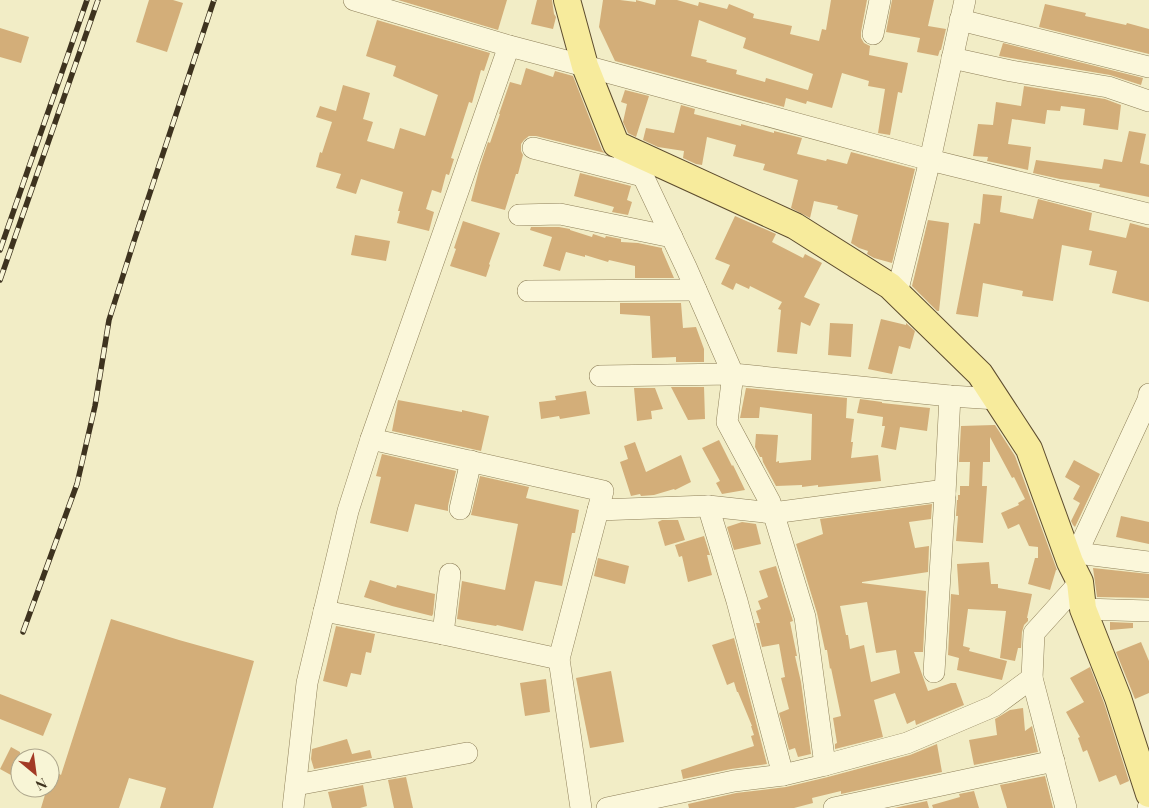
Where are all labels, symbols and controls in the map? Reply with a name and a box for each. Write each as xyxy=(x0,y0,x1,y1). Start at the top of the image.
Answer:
north arrow xyxy=(10,748,60,798)
text: N xyxy=(33,774,51,796)

